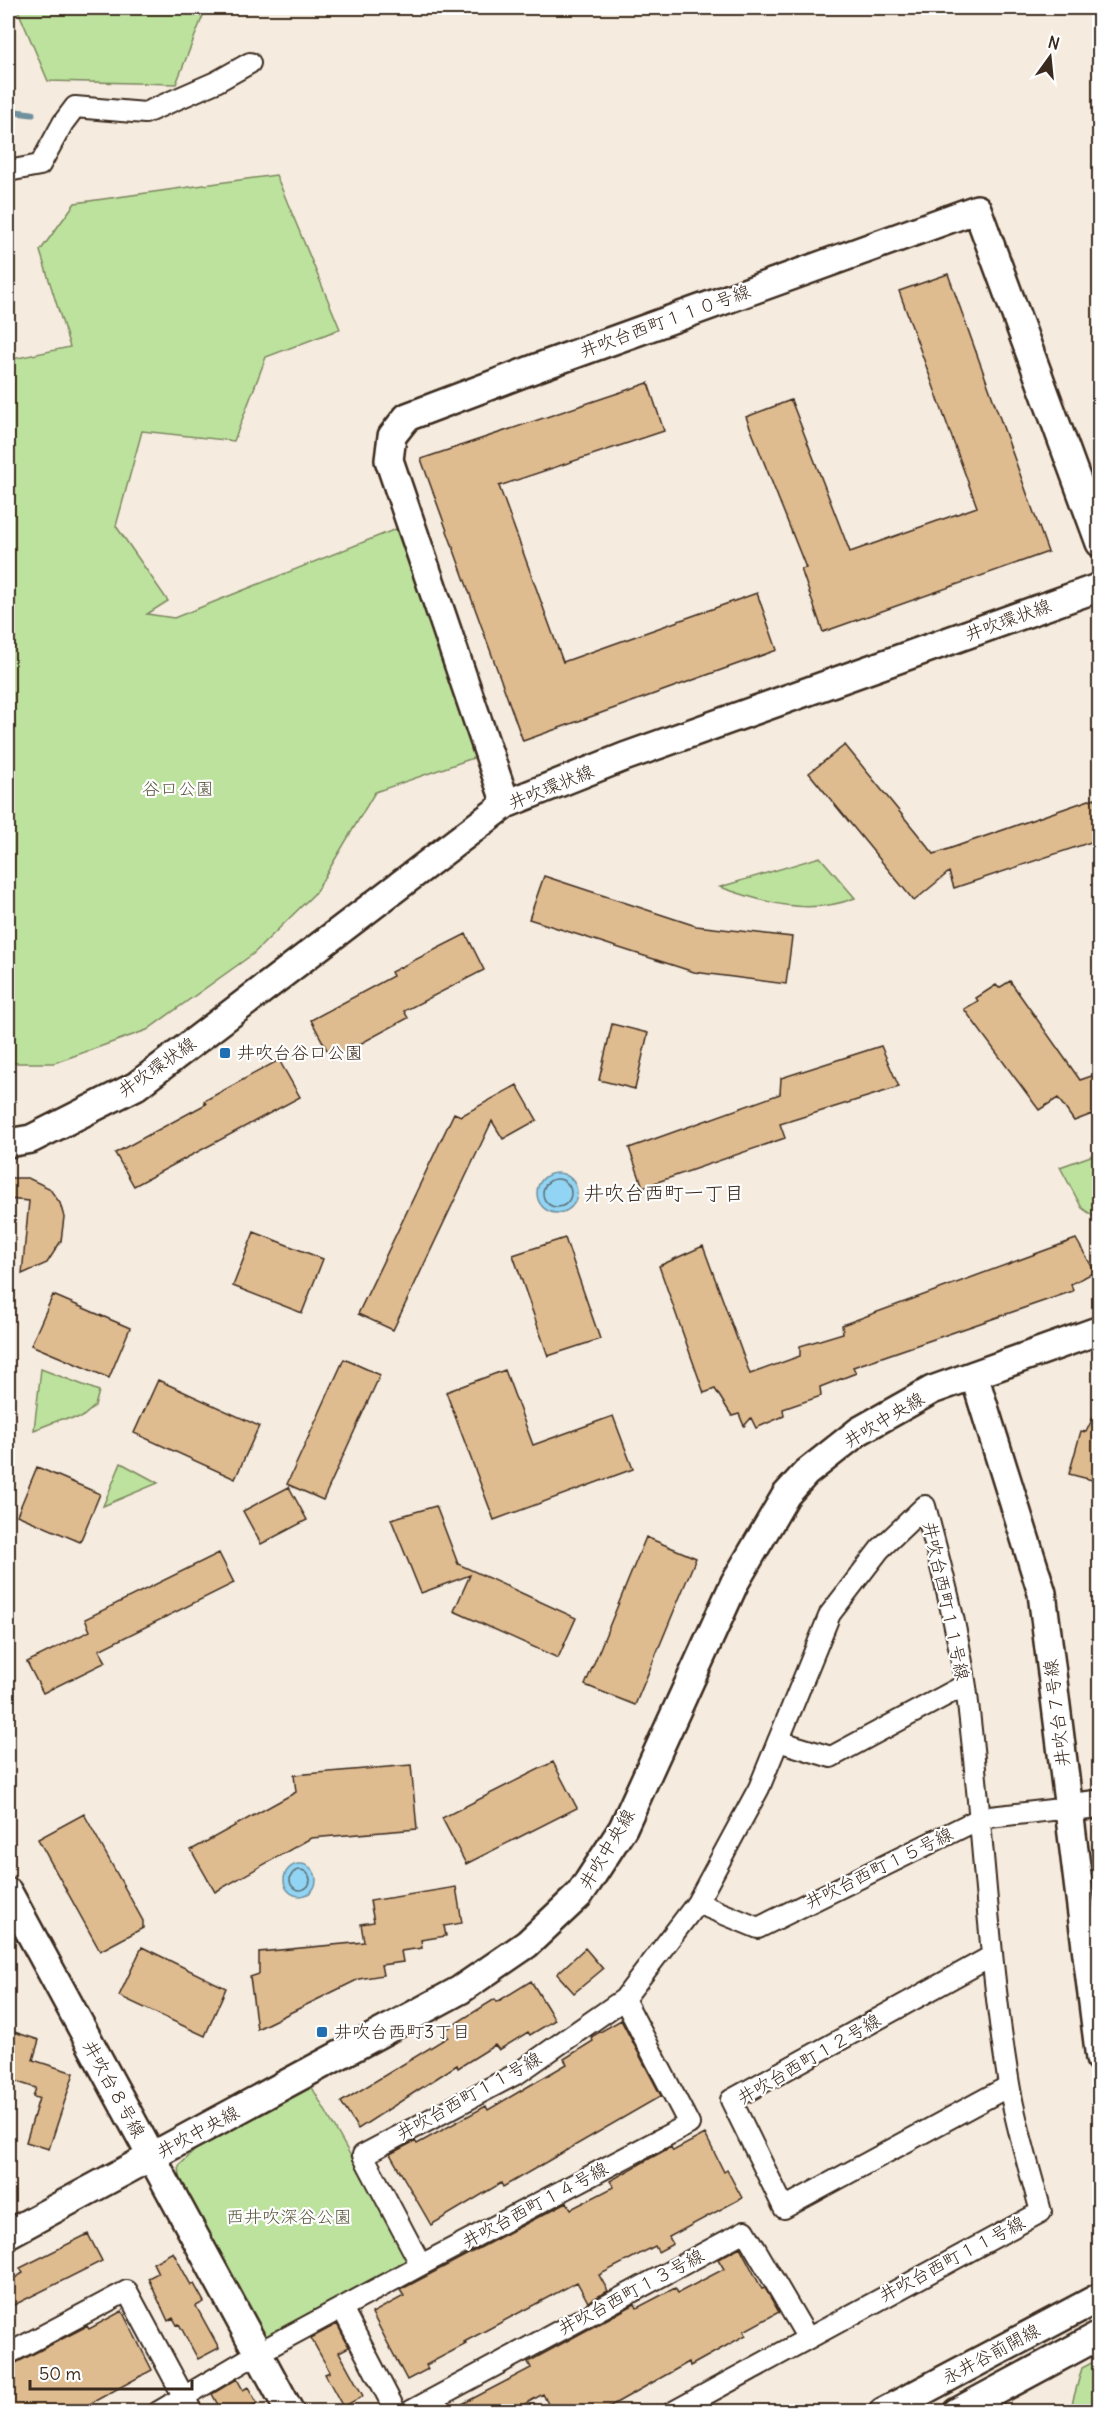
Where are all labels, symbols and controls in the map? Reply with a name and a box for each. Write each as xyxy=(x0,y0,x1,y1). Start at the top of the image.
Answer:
north arrow xyxy=(1020,27,1080,87)
text: N xyxy=(1046,31,1062,54)
street label: 井吹台西町１１０号線 xyxy=(576,279,753,362)
street label: 井吹環状線 xyxy=(962,593,1054,646)
street label: 井吹環状線 xyxy=(505,759,597,814)
park label: 谷口公園 xyxy=(142,777,214,800)
street label: 井吹環状線 xyxy=(113,1031,200,1102)
place label: 井吹台谷口公園 xyxy=(237,1041,363,1064)
marker: 井吹台谷口公園 xyxy=(218,1046,232,1060)
district label: 井吹台西町一丁目 xyxy=(584,1180,744,1205)
street label: 井吹中央線 xyxy=(839,1387,928,1453)
street label: 井吹台西町１１号線 xyxy=(918,1519,975,1683)
street label: 井吹台７号線 xyxy=(1039,1658,1074,1768)
street label: 井吹中央線 xyxy=(574,1804,640,1893)
street label: 井吹台西町１５号線 xyxy=(801,1822,957,1913)
street label: 井吹台西町１２号線 xyxy=(733,2008,885,2109)
place label: 井吹台西町3丁目 xyxy=(334,2020,470,2043)
marker: 井吹台西町3丁目 xyxy=(315,2025,329,2039)
street label: 井吹台８号線 xyxy=(78,2036,151,2142)
street label: 井吹台西町１１号線 xyxy=(392,2046,545,2145)
street label: 井吹中央線 xyxy=(153,2100,243,2163)
street label: 井吹台西町１４号線 xyxy=(458,2156,612,2253)
park label: 西井吹深谷公園 xyxy=(226,2205,352,2228)
street label: 井吹台西町１１号線 xyxy=(875,2210,1029,2307)
street label: 井吹台西町１３号線 xyxy=(554,2243,708,2340)
street label: 永井谷前開線 xyxy=(938,2318,1044,2389)
scale bar xyxy=(30,2353,192,2391)
text: 50 m xyxy=(39,2362,81,2385)

